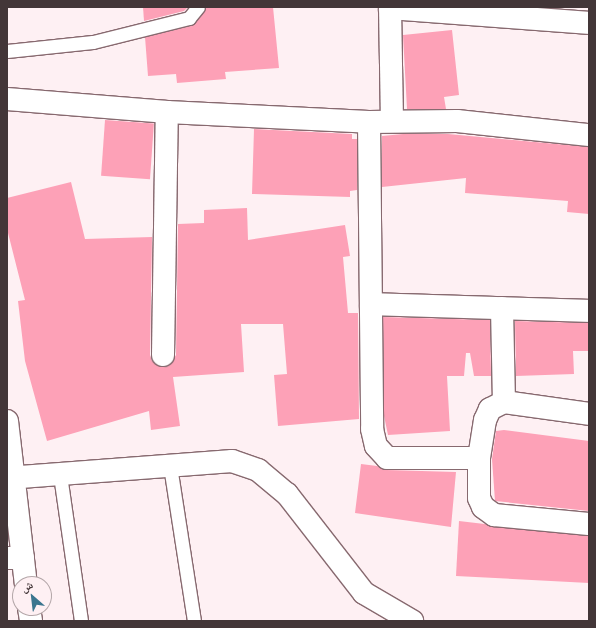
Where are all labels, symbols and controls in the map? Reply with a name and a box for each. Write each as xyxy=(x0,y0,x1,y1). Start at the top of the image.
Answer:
north arrow xyxy=(12,576,52,616)
text: ش xyxy=(18,576,35,595)

